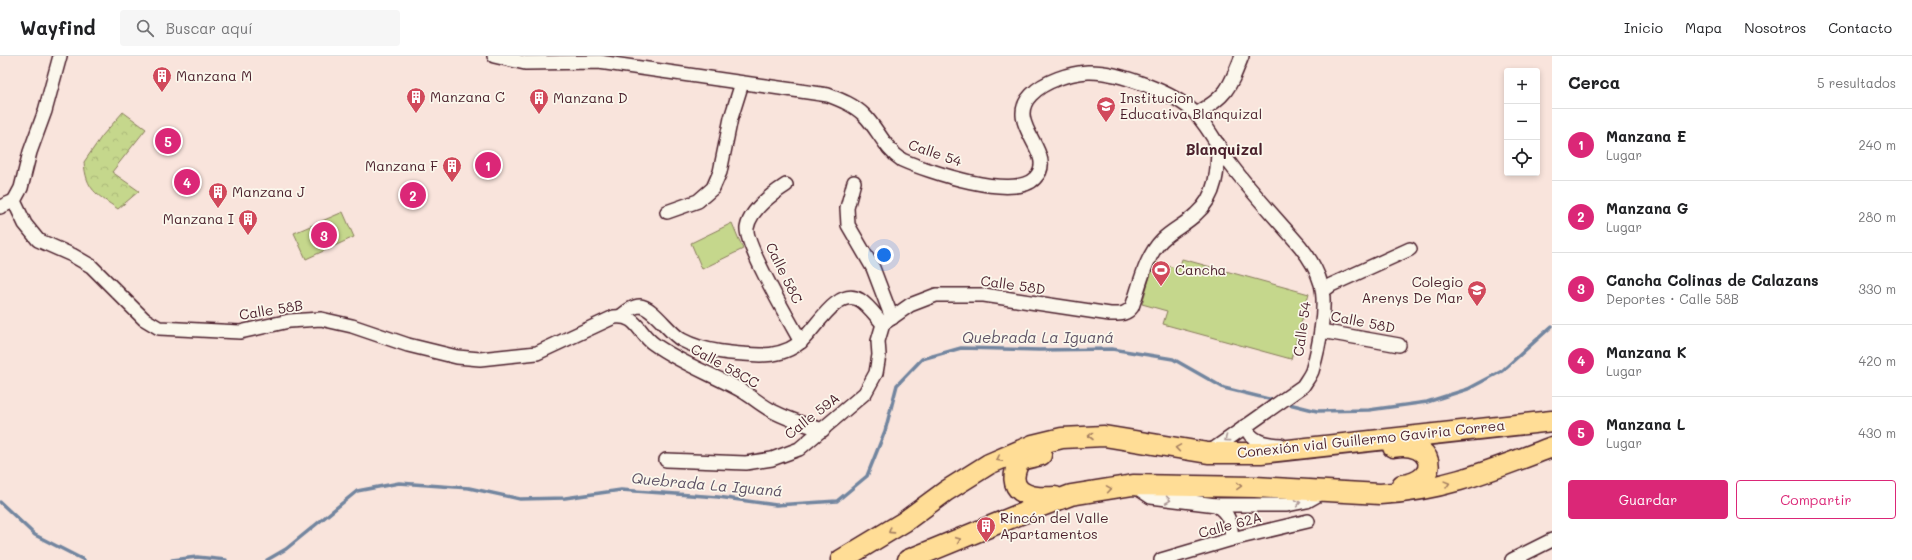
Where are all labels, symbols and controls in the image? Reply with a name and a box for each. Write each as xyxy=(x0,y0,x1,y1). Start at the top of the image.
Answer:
search box xyxy=(120,10,400,46)
text: Wayfind xyxy=(20,15,96,40)
icon: search xyxy=(134,17,156,39)
text: Buscar aquí xyxy=(166,18,253,38)
text: Inicio xyxy=(1624,18,1663,37)
text: Mapa xyxy=(1685,18,1722,37)
text: Nosotros xyxy=(1744,18,1806,37)
text: Contacto xyxy=(1828,18,1892,37)
building icon: Manzana M xyxy=(151,65,173,93)
place label: Manzana M xyxy=(176,66,252,85)
map controls xyxy=(1504,68,1540,176)
button: + xyxy=(1504,68,1540,104)
text: Cerca xyxy=(1568,71,1620,93)
text: 5 resultados xyxy=(1817,74,1896,91)
building icon: Manzana C xyxy=(405,86,427,114)
place label: Manzana C xyxy=(430,87,505,106)
building icon: Manzana D xyxy=(528,87,550,115)
place label: Manzana D xyxy=(553,88,628,107)
place label: Institucion Educativa Blanquizal xyxy=(1120,88,1262,123)
school or university icon: Institucion Educativa Blanquizal xyxy=(1095,95,1117,123)
button: − xyxy=(1504,104,1540,140)
pin: 5 xyxy=(155,126,181,156)
text: Manzana E xyxy=(1606,126,1686,146)
street label: Calle 54 xyxy=(906,135,965,171)
text: 1 xyxy=(1578,136,1584,153)
text: 240 m xyxy=(1859,136,1896,153)
district label: Blanquizal xyxy=(1185,139,1263,159)
button: locate xyxy=(1504,140,1540,176)
text: Lugar xyxy=(1606,146,1642,163)
pin: 1 xyxy=(475,150,501,180)
building icon: Manzana F xyxy=(441,155,463,183)
place label: Manzana F xyxy=(365,156,438,175)
pin: 4 xyxy=(174,167,200,197)
pin: 2 xyxy=(400,180,426,210)
building icon: Manzana J xyxy=(207,181,229,209)
place label: Manzana J xyxy=(232,182,305,201)
text: Manzana G xyxy=(1606,198,1688,218)
building icon: Manzana I xyxy=(237,208,259,236)
text: 2 xyxy=(1577,208,1585,225)
text: 280 m xyxy=(1858,208,1896,225)
place label: Manzana I xyxy=(163,209,234,228)
text: Lugar xyxy=(1606,218,1642,235)
pin: 3 xyxy=(311,220,337,250)
street label: Calle 58C xyxy=(762,239,807,306)
your location xyxy=(874,245,894,265)
sports icon: Cancha xyxy=(1150,259,1172,287)
place label: Cancha xyxy=(1175,260,1226,279)
text: Cancha Colinas de Calazans xyxy=(1606,270,1819,290)
street label: Calle 58D xyxy=(979,271,1047,298)
place label: Colegio Arenys De Mar xyxy=(1362,272,1463,307)
school or university icon: Colegio Arenys De Mar xyxy=(1466,279,1488,307)
text: 3 xyxy=(1577,280,1585,297)
text: 330 m xyxy=(1858,280,1896,297)
text: Deportes · Calle 58B xyxy=(1606,290,1739,307)
street label: Calle 58B xyxy=(238,295,304,324)
street label: Calle 54 xyxy=(1288,299,1315,358)
street label: Calle 58D xyxy=(1329,306,1397,337)
water label: Quebrada La Iguaná xyxy=(962,327,1114,347)
street label: Calle 58CC xyxy=(688,339,763,392)
text: Manzana K xyxy=(1606,342,1687,362)
text: 4 xyxy=(1577,352,1585,369)
text: 420 m xyxy=(1859,352,1896,369)
text: Lugar xyxy=(1606,362,1642,379)
street label: Calle 59A xyxy=(780,388,843,443)
text: Manzana L xyxy=(1606,414,1686,434)
street label: Conexión vial Guillermo Gaviria Correa xyxy=(1236,415,1506,462)
text: 5 xyxy=(1577,424,1585,441)
text: 430 m xyxy=(1858,424,1896,441)
one-way arrow xyxy=(1088,432,1094,440)
one-way arrow xyxy=(1224,434,1231,441)
text: Lugar xyxy=(1606,434,1642,451)
one-way arrow xyxy=(1175,445,1181,453)
one-way arrow xyxy=(996,454,1003,462)
water label: Quebrada La Iguaná xyxy=(631,467,784,501)
button: Guardar xyxy=(1568,480,1728,519)
button: Compartir xyxy=(1736,480,1896,519)
one-way arrow xyxy=(1443,481,1450,489)
one-way arrow xyxy=(1236,482,1242,490)
one-way arrow xyxy=(1106,486,1113,494)
one-way arrow xyxy=(1165,495,1171,504)
one-way arrow xyxy=(1294,499,1301,508)
street label: Calle 62A xyxy=(1196,507,1264,542)
place label: Rincón del Valle Apartamentos xyxy=(1000,508,1109,543)
building icon: Rincón del Valle Apartamentos xyxy=(975,515,997,543)
one-way arrow xyxy=(888,526,895,534)
one-way arrow xyxy=(953,537,961,545)

